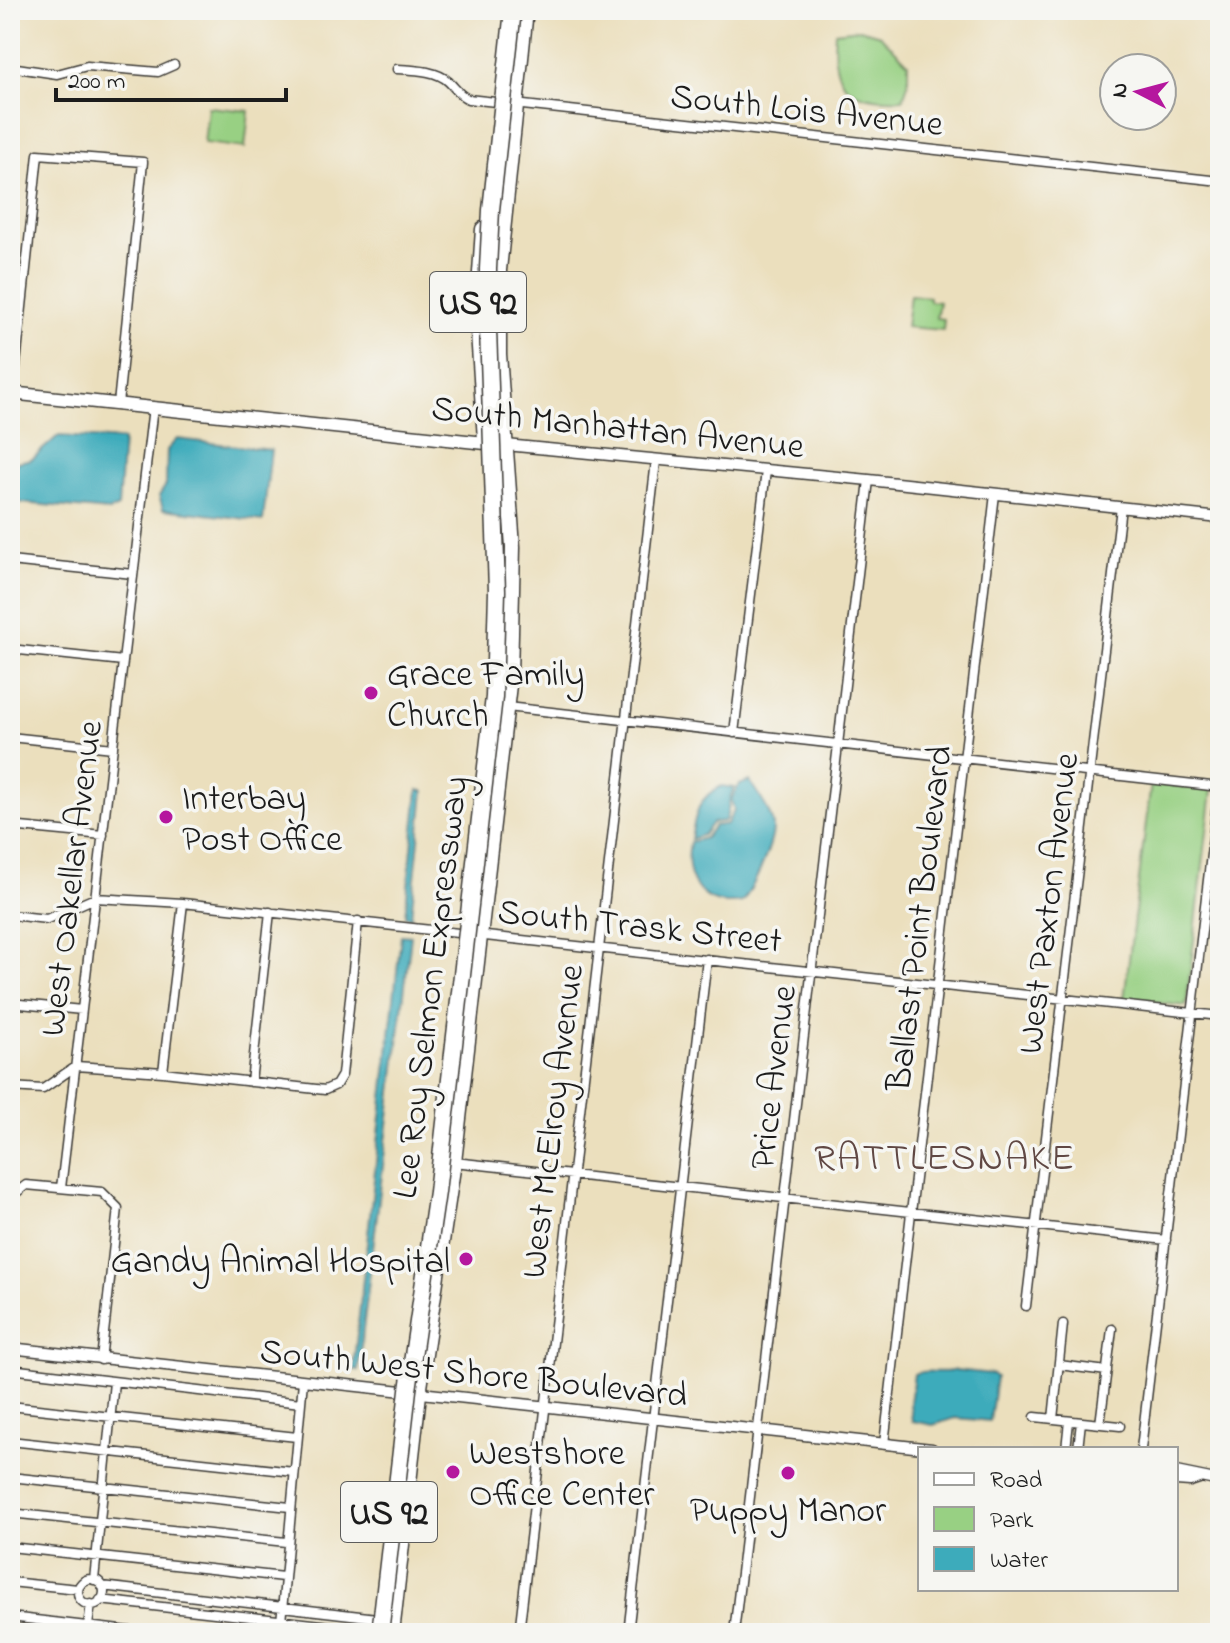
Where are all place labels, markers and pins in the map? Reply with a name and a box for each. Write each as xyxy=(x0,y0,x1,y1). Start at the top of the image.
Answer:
place label: Grace Family Church xyxy=(387,650,585,744)
marker: Grace Family Church xyxy=(362,684,380,702)
place label: Interbay Post Office xyxy=(182,774,343,868)
marker: Interbay Post Office xyxy=(157,808,175,826)
place label: Gandy Animal Hospital xyxy=(111,1237,450,1290)
marker: Gandy Animal Hospital xyxy=(457,1250,475,1268)
place label: Westshore Office Center xyxy=(469,1429,655,1523)
marker: Westshore Office Center xyxy=(444,1463,462,1481)
marker: Puppy Manor xyxy=(779,1464,797,1482)
place label: Puppy Manor xyxy=(690,1486,887,1539)

